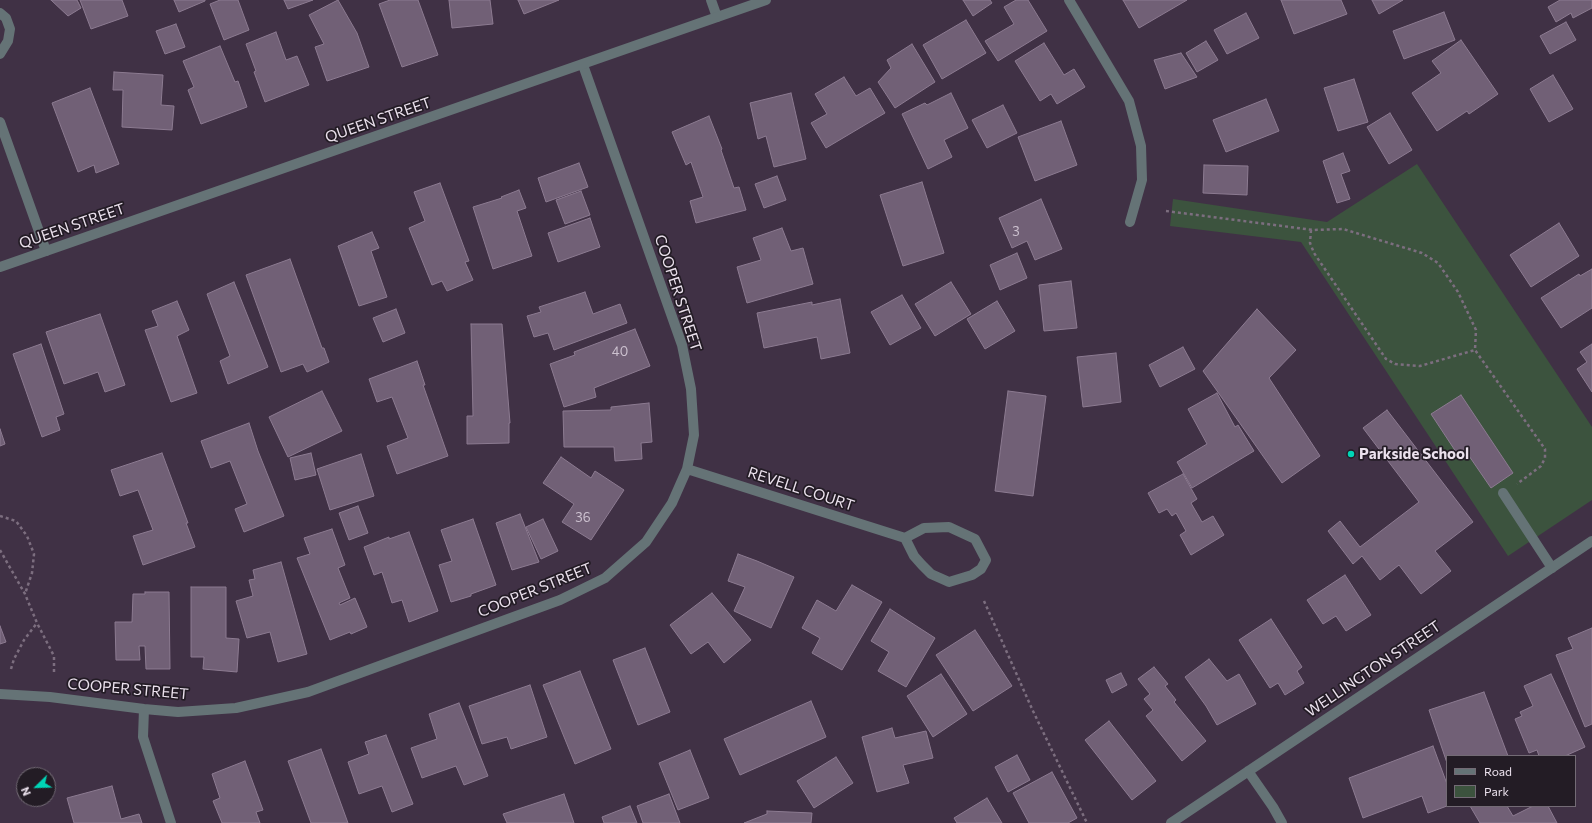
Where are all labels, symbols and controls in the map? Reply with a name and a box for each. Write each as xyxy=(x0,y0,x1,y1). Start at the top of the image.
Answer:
street label: QUEEN STREET xyxy=(323,93,433,147)
street label: QUEEN STREET xyxy=(17,199,127,253)
house number: 3 xyxy=(1012,224,1020,240)
street label: COOPER STREET xyxy=(651,232,705,354)
house number: 40 xyxy=(612,344,628,360)
place label: Parkside School xyxy=(1359,445,1469,463)
marker: Parkside School xyxy=(1346,449,1356,459)
street label: REVELL COURT xyxy=(745,463,857,515)
house number: 36 xyxy=(575,510,591,526)
street label: COOPER STREET xyxy=(475,559,595,621)
street label: WELLINGTON STREET xyxy=(1302,617,1444,721)
street label: COOPER STREET xyxy=(67,675,189,703)
legend xyxy=(1446,755,1576,807)
text: Road xyxy=(1484,764,1512,778)
north arrow xyxy=(16,767,56,807)
text: Park xyxy=(1484,784,1509,798)
text: N xyxy=(18,785,33,798)

